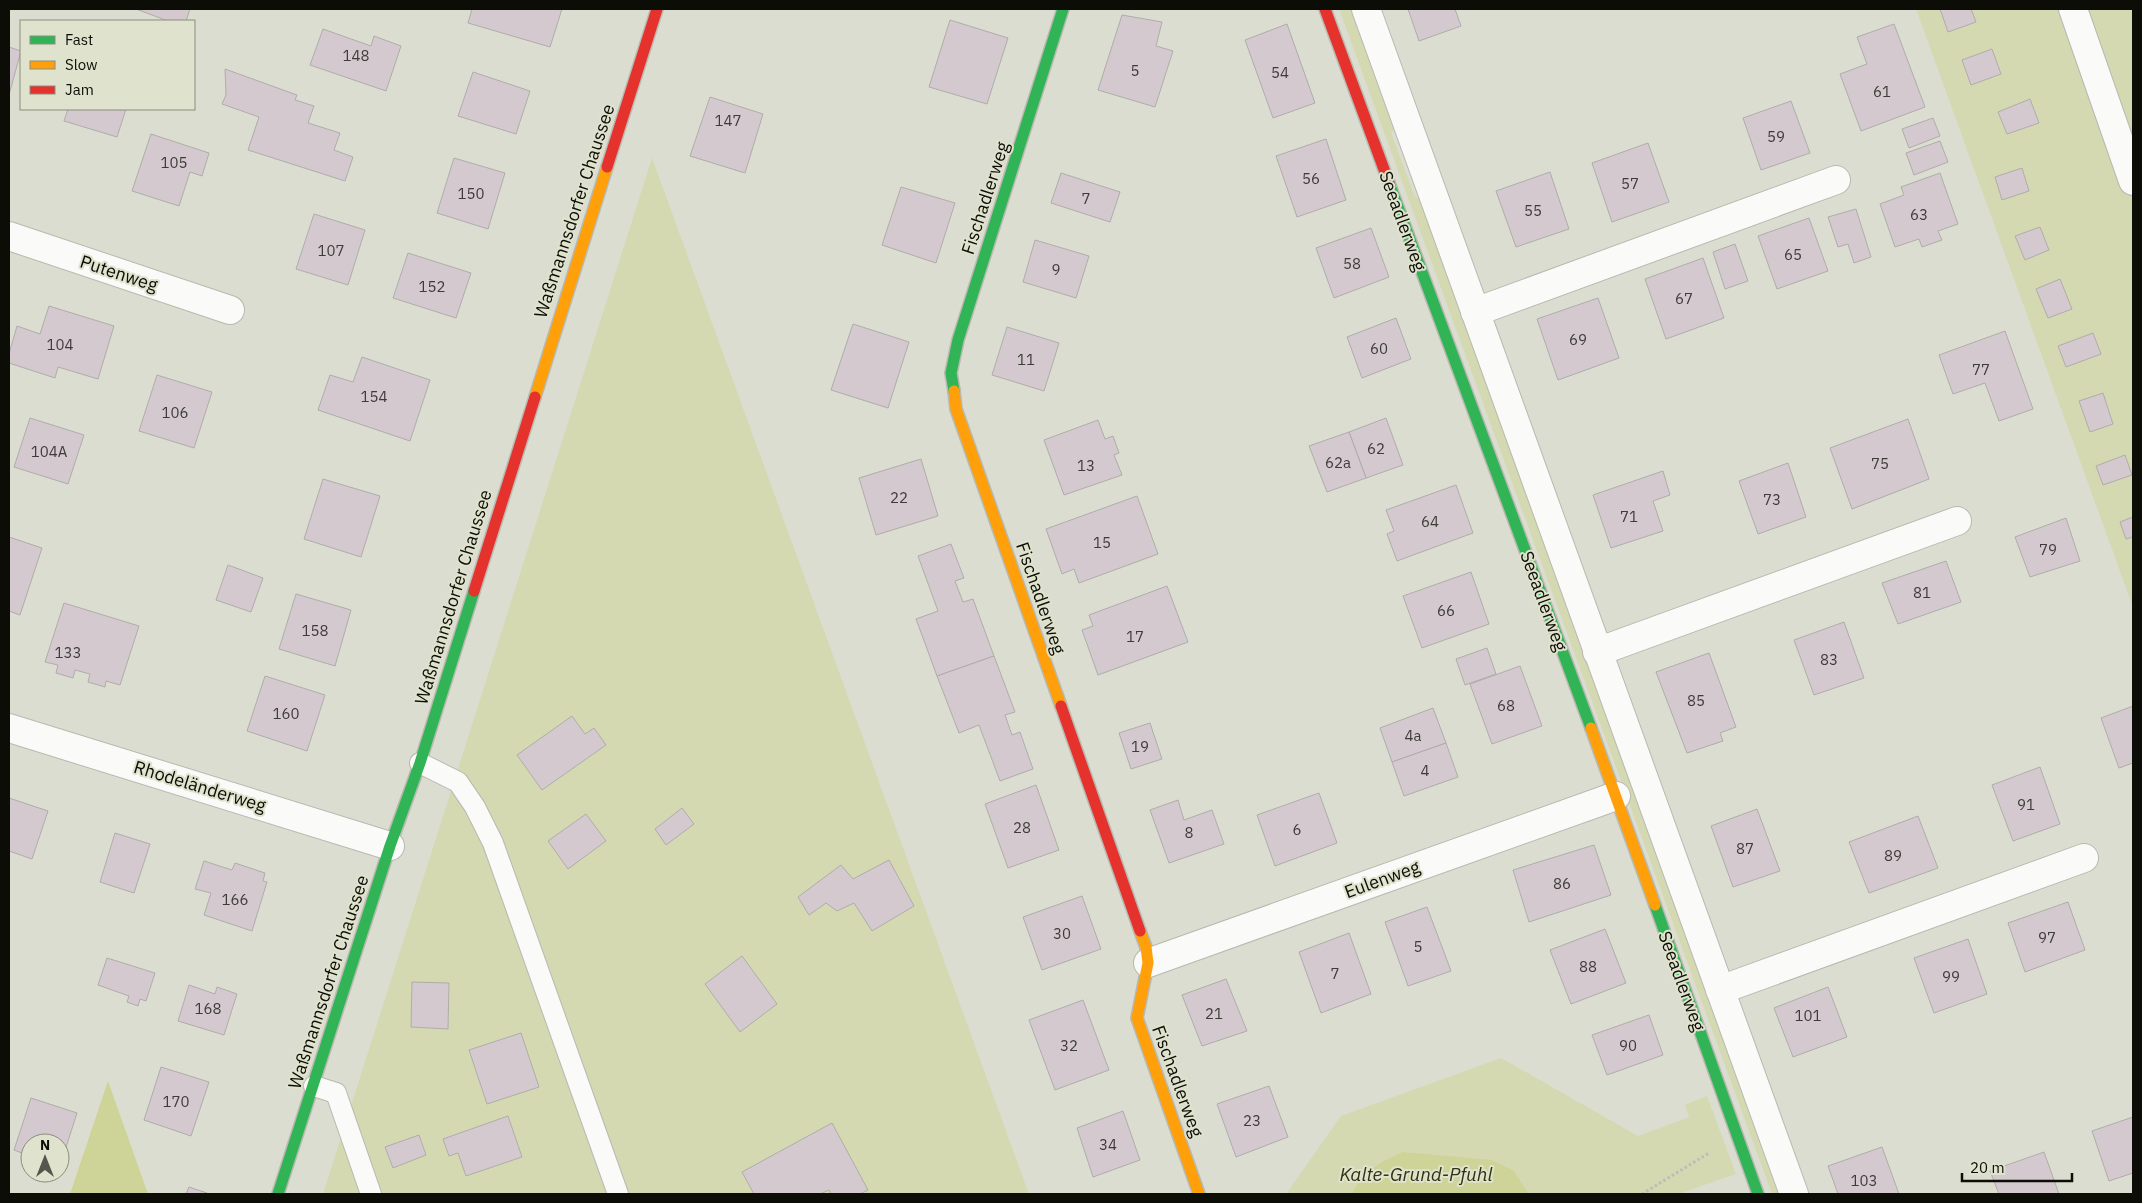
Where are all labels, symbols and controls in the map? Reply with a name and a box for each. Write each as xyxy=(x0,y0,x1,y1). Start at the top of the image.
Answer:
legend xyxy=(20,20,195,110)
text: Fast xyxy=(65,30,93,49)
house number: 148 xyxy=(342,46,370,65)
text: Slow xyxy=(65,55,98,74)
house number: 5 xyxy=(1130,61,1140,80)
house number: 54 xyxy=(1271,63,1289,82)
text: Jam xyxy=(65,80,94,99)
house number: 61 xyxy=(1873,82,1891,101)
street label: Waßmannsdorfer Chaussee xyxy=(529,101,620,321)
house number: 147 xyxy=(714,111,742,130)
house number: 59 xyxy=(1767,127,1785,146)
street label: Fischadlerweg xyxy=(956,138,1014,257)
house number: 105 xyxy=(160,153,188,172)
street label: Seeadlerweg xyxy=(1374,168,1432,275)
house number: 56 xyxy=(1302,169,1320,188)
house number: 57 xyxy=(1621,174,1639,193)
house number: 150 xyxy=(457,184,485,203)
house number: 7 xyxy=(1081,189,1091,208)
house number: 55 xyxy=(1524,201,1542,220)
house number: 63 xyxy=(1910,205,1928,224)
house number: 107 xyxy=(317,241,345,260)
house number: 65 xyxy=(1784,245,1802,264)
street label: Putenweg xyxy=(77,250,161,297)
house number: 58 xyxy=(1343,254,1361,273)
house number: 9 xyxy=(1051,260,1061,279)
house number: 152 xyxy=(418,277,446,296)
house number: 67 xyxy=(1675,289,1693,308)
house number: 69 xyxy=(1569,330,1587,349)
house number: 104 xyxy=(46,335,74,354)
house number: 60 xyxy=(1370,339,1388,358)
house number: 11 xyxy=(1017,350,1035,369)
house number: 77 xyxy=(1972,360,1990,379)
house number: 154 xyxy=(360,387,388,406)
house number: 106 xyxy=(161,403,189,422)
house number: 62 xyxy=(1367,439,1385,458)
house number: 104A xyxy=(31,442,68,461)
house number: 62a xyxy=(1325,453,1351,472)
house number: 75 xyxy=(1871,454,1889,473)
house number: 13 xyxy=(1077,456,1095,475)
street label: Waßmannsdorfer Chaussee xyxy=(409,487,497,707)
house number: 22 xyxy=(890,488,908,507)
house number: 73 xyxy=(1763,490,1781,509)
house number: 71 xyxy=(1620,507,1638,526)
house number: 64 xyxy=(1421,512,1439,531)
house number: 15 xyxy=(1093,533,1111,552)
street label: Fischadlerweg xyxy=(1011,539,1071,658)
house number: 79 xyxy=(2039,540,2057,559)
street label: Seeadlerweg xyxy=(1515,548,1573,655)
house number: 81 xyxy=(1913,583,1931,602)
house number: 66 xyxy=(1437,601,1455,620)
house number: 158 xyxy=(301,621,329,640)
house number: 17 xyxy=(1126,627,1144,646)
house number: 133 xyxy=(54,643,82,662)
house number: 83 xyxy=(1820,650,1838,669)
house number: 85 xyxy=(1687,691,1705,710)
house number: 68 xyxy=(1497,696,1515,715)
house number: 160 xyxy=(272,704,300,723)
house number: 4a xyxy=(1404,726,1422,745)
house number: 19 xyxy=(1131,737,1149,756)
street label: Rhodeländerweg xyxy=(131,755,269,817)
house number: 4 xyxy=(1420,761,1430,780)
house number: 91 xyxy=(2017,795,2035,814)
house number: 28 xyxy=(1013,818,1031,837)
house number: 6 xyxy=(1292,820,1302,839)
house number: 8 xyxy=(1184,823,1194,842)
house number: 87 xyxy=(1736,839,1754,858)
house number: 89 xyxy=(1884,846,1902,865)
street label: Eulenweg xyxy=(1341,855,1423,903)
street label: Waßmannsdorfer Chaussee xyxy=(283,872,374,1092)
house number: 86 xyxy=(1553,874,1571,893)
house number: 166 xyxy=(221,890,249,909)
house number: 30 xyxy=(1053,924,1071,943)
street label: Seeadlerweg xyxy=(1653,928,1711,1035)
house number: 97 xyxy=(2038,928,2056,947)
house number: 5 xyxy=(1413,937,1423,956)
house number: 88 xyxy=(1579,957,1597,976)
house number: 7 xyxy=(1330,964,1340,983)
house number: 99 xyxy=(1942,967,1960,986)
house number: 168 xyxy=(194,999,222,1018)
house number: 21 xyxy=(1205,1004,1223,1023)
house number: 101 xyxy=(1794,1006,1822,1025)
street label: Fischadlerweg xyxy=(1147,1022,1209,1140)
house number: 32 xyxy=(1060,1036,1078,1055)
house number: 90 xyxy=(1619,1036,1637,1055)
house number: 170 xyxy=(162,1092,190,1111)
house number: 23 xyxy=(1243,1111,1261,1130)
north arrow xyxy=(20,1133,70,1183)
house number: 34 xyxy=(1099,1135,1117,1154)
text: N xyxy=(40,1136,50,1154)
scale bar xyxy=(1962,1150,2072,1182)
text: 20 m xyxy=(1970,1158,2005,1177)
water label: Kalte-Grund-Pfuhl xyxy=(1339,1162,1493,1186)
house number: 103 xyxy=(1850,1171,1878,1190)

